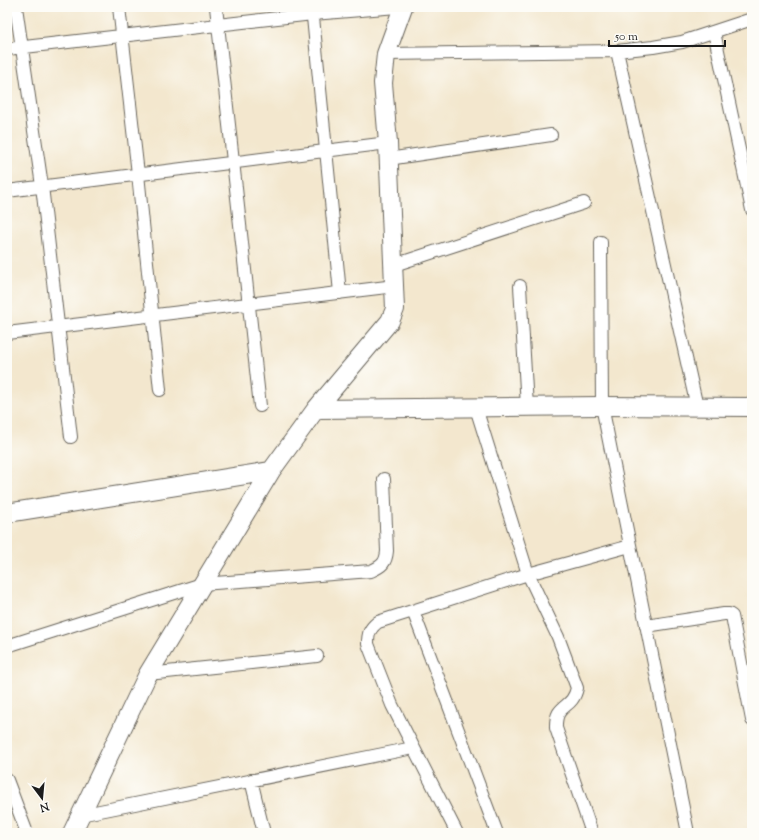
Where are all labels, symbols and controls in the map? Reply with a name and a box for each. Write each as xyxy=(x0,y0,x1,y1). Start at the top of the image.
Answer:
scale bar xyxy=(609,22,725,48)
text: 50 m xyxy=(614,28,638,46)
north arrow xyxy=(22,778,62,818)
text: N xyxy=(38,797,52,816)

